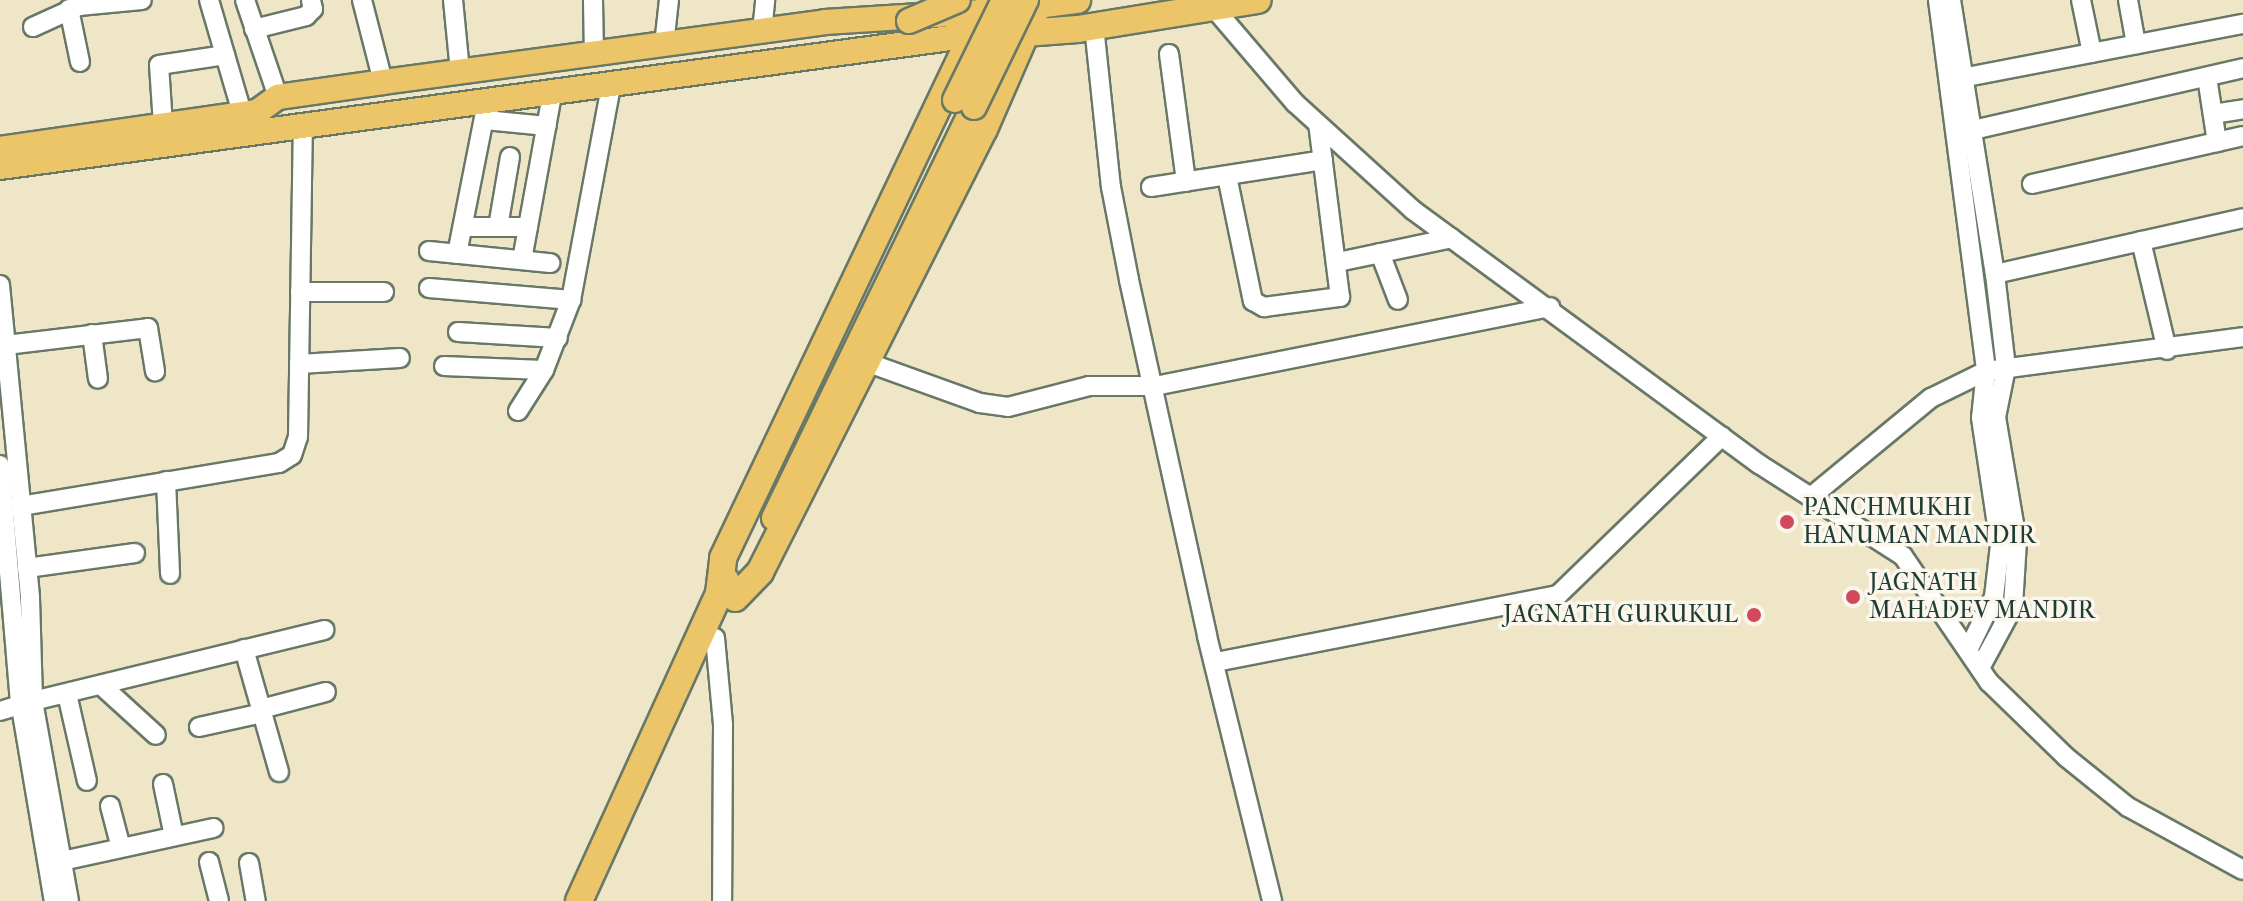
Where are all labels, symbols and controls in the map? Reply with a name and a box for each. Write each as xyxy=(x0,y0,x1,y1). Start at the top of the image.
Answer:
place label: PANCHMUKHI HANUMAN MANDIR xyxy=(1803,494,2036,550)
marker: PANCHMUKHI HANUMAN MANDIR xyxy=(1778,513,1796,531)
place label: JAGNATH MAHADEV MANDIR xyxy=(1869,569,2095,625)
marker: JAGNATH MAHADEV MANDIR xyxy=(1844,588,1862,606)
place label: JAGNATH GURUKUL xyxy=(1503,601,1738,629)
marker: JAGNATH GURUKUL xyxy=(1745,606,1763,624)

